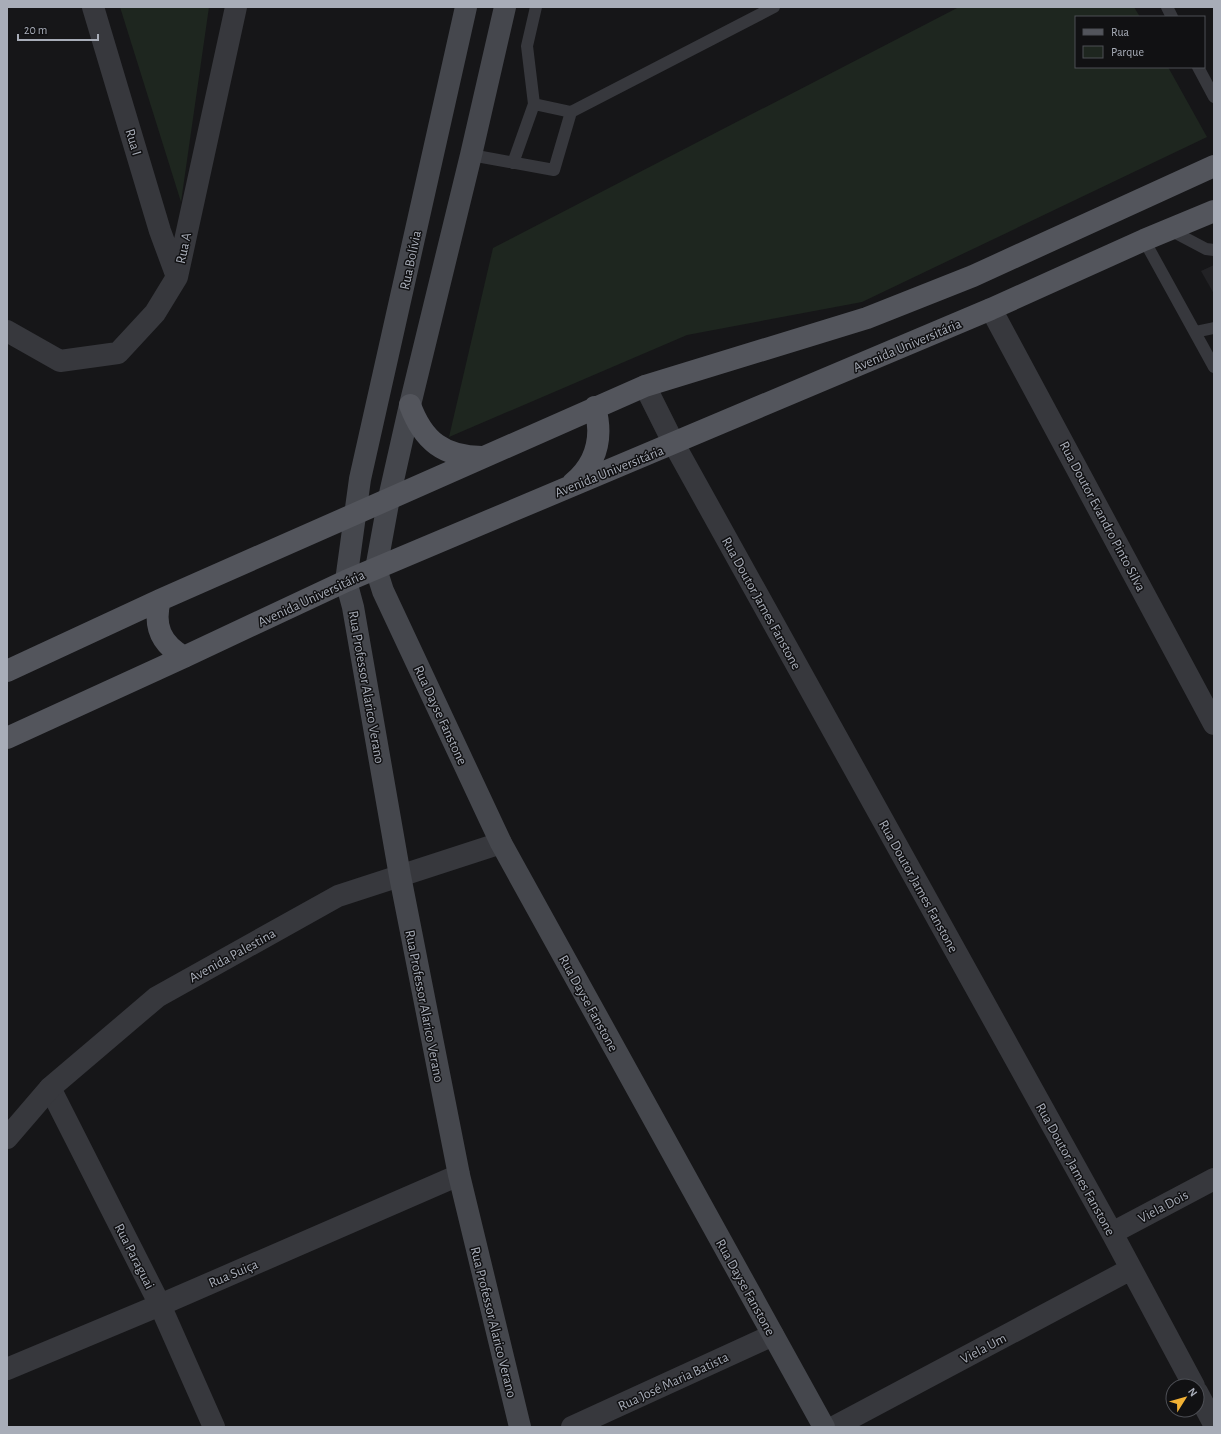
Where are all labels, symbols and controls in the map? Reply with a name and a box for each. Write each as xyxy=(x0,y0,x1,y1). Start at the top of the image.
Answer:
scale bar xyxy=(18,16,98,42)
legend xyxy=(1075,16,1205,68)
text: 20 m xyxy=(24,24,47,36)
text: Rua xyxy=(1111,26,1130,38)
text: Parque xyxy=(1111,46,1144,58)
street label: Rua I xyxy=(122,127,144,157)
street label: Rua Bolívia xyxy=(398,229,424,291)
street label: Rua A xyxy=(174,231,194,265)
street label: Avenida Universitária xyxy=(851,317,964,375)
street label: Rua Doutor Evandro Pinto Silva xyxy=(1057,439,1148,594)
street label: Avenida Universitária xyxy=(553,443,666,500)
street label: Rua Doutor James Fanstone xyxy=(719,535,803,672)
street label: Avenida Universitária xyxy=(256,568,368,630)
street label: Rua Professor Alarico Verano xyxy=(346,610,386,765)
street label: Rua Dayse Fanstone xyxy=(411,664,469,767)
street label: Rua Doutor James Fanstone xyxy=(876,818,960,955)
street label: Avenida Palestina xyxy=(187,926,279,985)
street label: Rua Professor Alarico Verano xyxy=(402,929,446,1084)
street label: Rua Dayse Fanstone xyxy=(556,953,620,1054)
street label: Rua Doutor James Fanstone xyxy=(1033,1101,1117,1238)
street label: Viela Dois xyxy=(1136,1188,1191,1226)
street label: Rua Paraguai xyxy=(112,1221,157,1291)
street label: Rua Dayse Fanstone xyxy=(713,1237,777,1338)
street label: Rua Professor Alarico Verano xyxy=(468,1245,519,1399)
street label: Rua Suiça xyxy=(207,1257,261,1291)
street label: Viela Um xyxy=(958,1331,1009,1367)
street label: Rua José Maria Batista xyxy=(616,1350,731,1414)
north arrow xyxy=(1165,1378,1205,1418)
text: N xyxy=(1186,1386,1199,1399)

